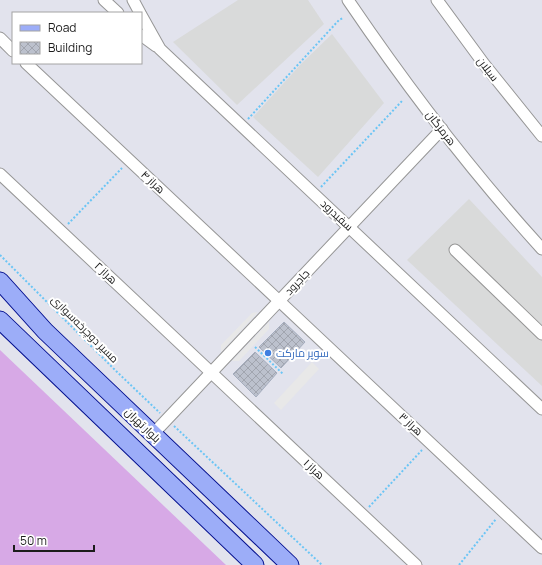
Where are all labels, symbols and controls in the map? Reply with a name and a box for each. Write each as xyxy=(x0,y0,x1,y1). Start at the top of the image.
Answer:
legend xyxy=(12,12,142,64)
text: Road xyxy=(48,19,76,36)
text: Building xyxy=(48,39,92,56)
street label: سبلان xyxy=(474,53,503,84)
street label: هرمزگان xyxy=(423,107,460,148)
street label: هراز ۴ xyxy=(138,167,168,196)
street label: سفیدرود xyxy=(318,196,357,234)
street label: هراز ۲ xyxy=(92,258,121,287)
street label: جاجرود xyxy=(281,266,312,298)
street label: مسیر دوچرخه‌سواری xyxy=(48,292,122,366)
place label: سوپر مارکت xyxy=(276,345,329,360)
marker: سوپر مارکت xyxy=(263,348,273,358)
street label: بلوار تهران xyxy=(122,404,165,446)
street label: هراز ۳ xyxy=(396,409,427,439)
street label: هراز ۱ xyxy=(301,455,328,482)
scale bar xyxy=(14,527,94,553)
text: 50 m xyxy=(20,532,47,549)

